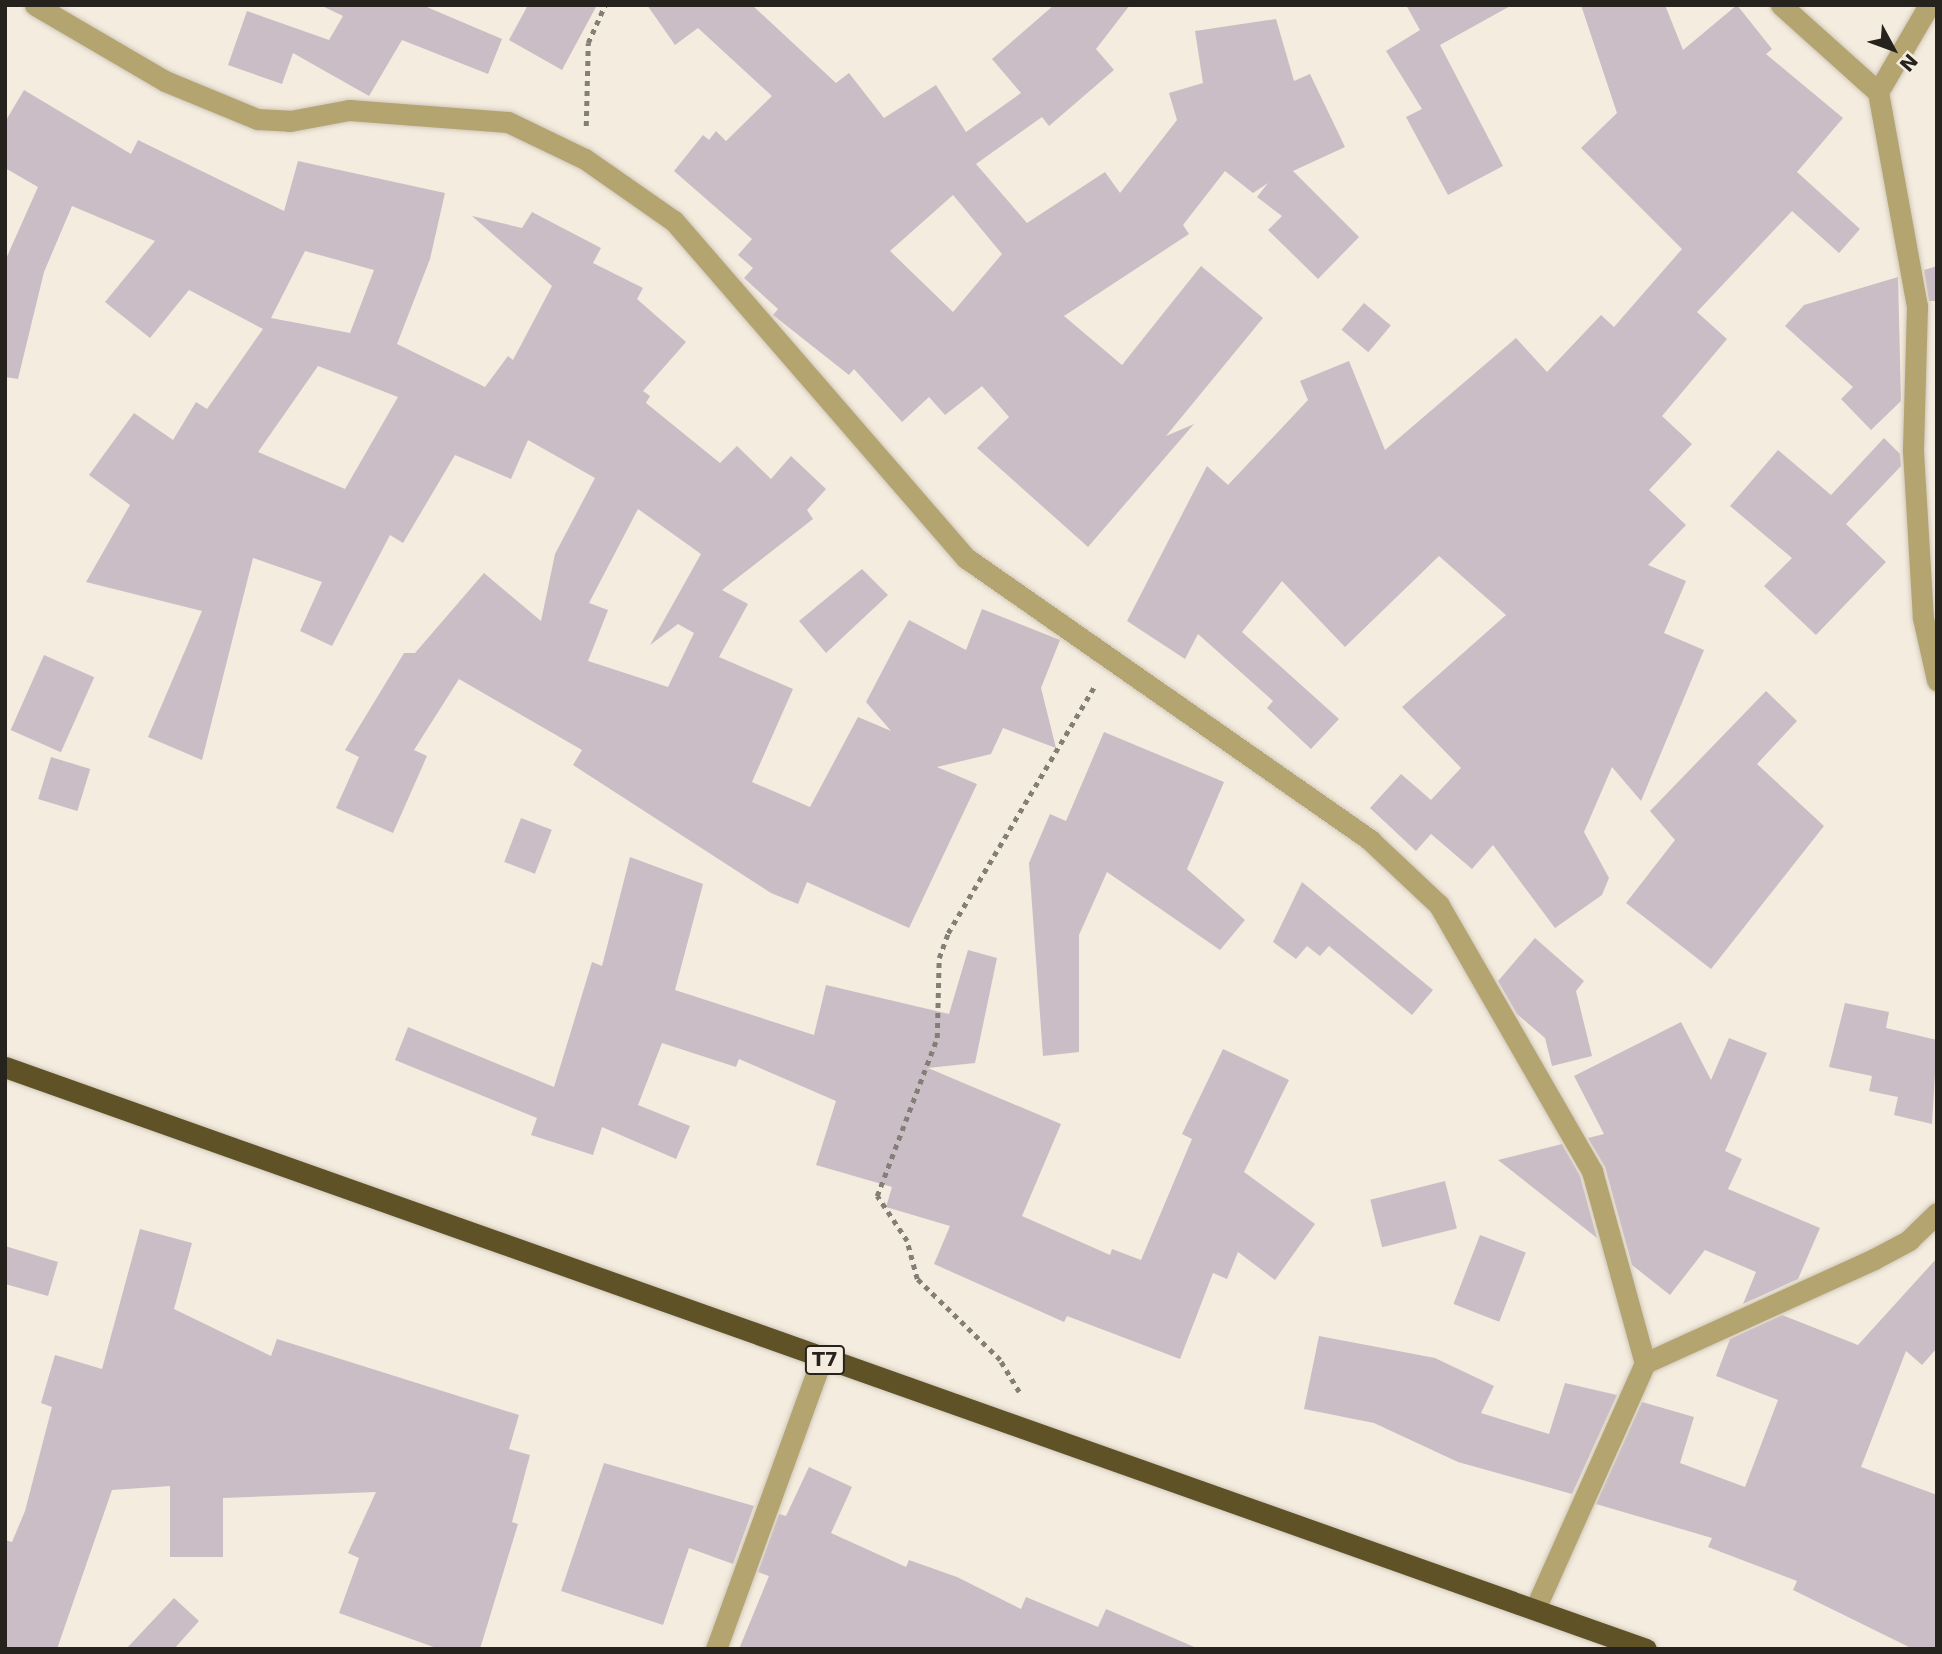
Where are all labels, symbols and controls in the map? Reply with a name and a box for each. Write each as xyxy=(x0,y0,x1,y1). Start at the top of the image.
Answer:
north arrow xyxy=(1858,14,1928,84)
text: N xyxy=(1895,50,1922,76)
road number: T7 xyxy=(804,1344,846,1376)

